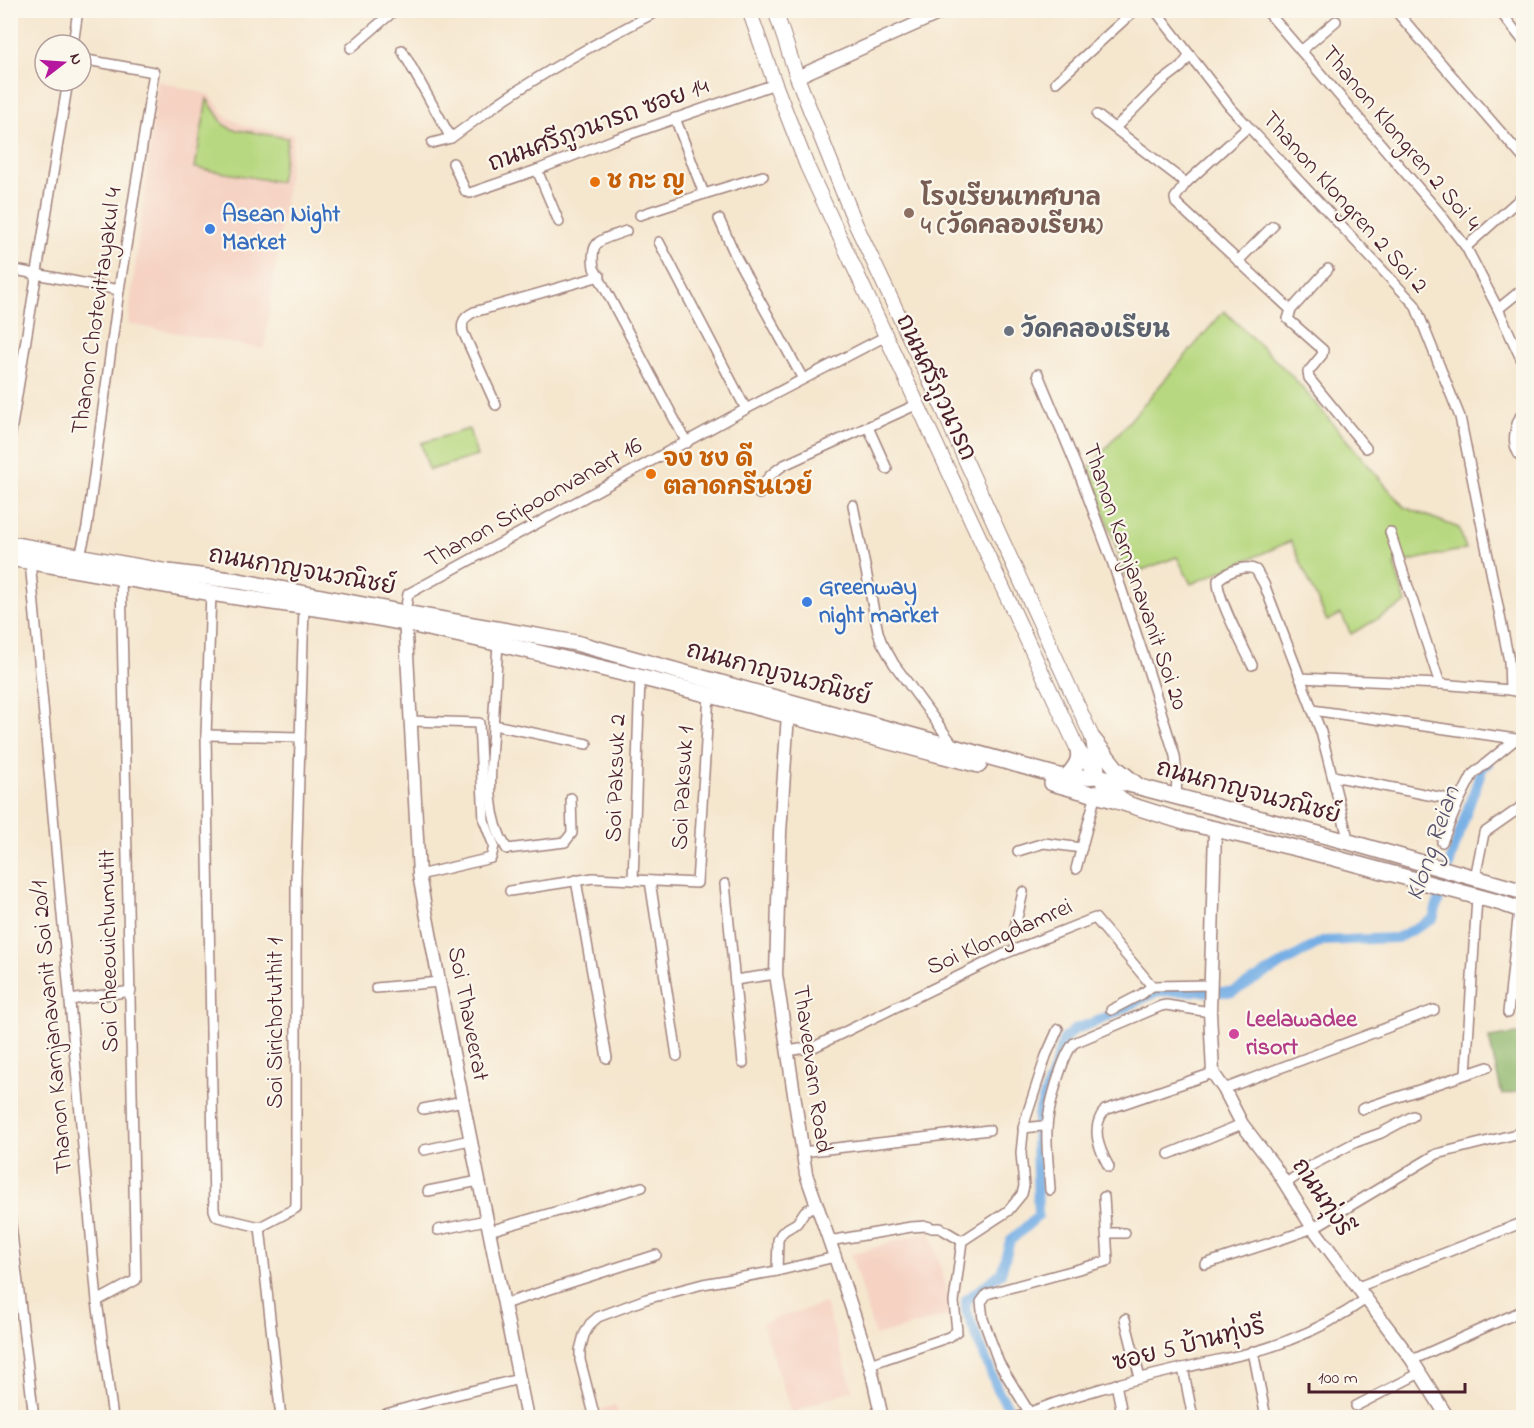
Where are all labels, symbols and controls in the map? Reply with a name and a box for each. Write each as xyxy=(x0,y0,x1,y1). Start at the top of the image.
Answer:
north arrow xyxy=(33,33,93,93)
street label: Thanon Klongren 2 Soi 4 xyxy=(1312,38,1488,240)
text: N xyxy=(62,51,89,68)
street label: ถนนศรีภูวนารถ ซอย 14 xyxy=(484,70,714,182)
street label: Thanon Klongren 2 Soi 2 xyxy=(1252,104,1436,302)
place label: ช กะ ญ xyxy=(607,165,685,200)
marker: ช กะ ญ xyxy=(588,175,602,189)
place label: โรงเรียนเทศบาล 4 (วัดคลองเรียน) xyxy=(920,180,1103,245)
street label: Thanon Chotevittayakul 4 xyxy=(63,185,134,437)
place label: Asean Night Market xyxy=(222,198,341,261)
marker: โรงเรียนเทศบาล 4 (วัดคลองเรียน) xyxy=(902,206,916,220)
marker: Asean Night Market xyxy=(203,222,217,236)
street label: ถนนศรีภูวนารถ xyxy=(886,309,984,467)
place label: วัดคลองเรียน xyxy=(1021,313,1170,349)
marker: วัดคลองเรียน xyxy=(1002,324,1016,338)
street label: Thanon Sripoonvanart 16 xyxy=(419,429,650,578)
street label: Thanon Karnjanavanit Soi 20 xyxy=(1072,439,1196,715)
place label: จง ชง ดี ตลาดกรีนเวย์ xyxy=(663,442,813,506)
marker: จง ชง ดี ตลาดกรีนเวย์ xyxy=(644,467,658,481)
street label: ถนนกาญจนวณิชย์ xyxy=(205,537,399,606)
place label: Greenway night market xyxy=(819,571,940,635)
marker: Greenway night market xyxy=(800,595,814,609)
street label: ถนนกาญจนวณิชย์ xyxy=(682,633,874,716)
street label: Soi Paksuk 2 xyxy=(597,713,637,843)
street label: Soi Paksuk 1 xyxy=(663,725,705,851)
street label: ถนนกาญจนวณิชย์ xyxy=(1152,751,1344,834)
water label: Klong Reian xyxy=(1397,780,1472,906)
street label: Soi Cheeouichumutit xyxy=(91,849,129,1053)
street label: Thanon Karnjanavanit Soi 20/1 xyxy=(23,878,83,1175)
street label: Soi Klongdamrei xyxy=(921,890,1079,986)
street label: Soi Sirichotuthit 1 xyxy=(259,937,294,1109)
street label: Soi Thaveerat xyxy=(437,944,497,1084)
street label: Thaveevarn Road xyxy=(782,983,840,1156)
place label: Leelawadee risort xyxy=(1246,1003,1358,1066)
marker: Leelawadee risort xyxy=(1227,1027,1241,1041)
street label: ถนนทุ่งรี xyxy=(1282,1152,1360,1244)
street label: ซอย 5 บ้านทุ่งรี xyxy=(1109,1310,1269,1382)
scale bar xyxy=(1309,1356,1465,1394)
text: 100 m xyxy=(1318,1366,1358,1392)

